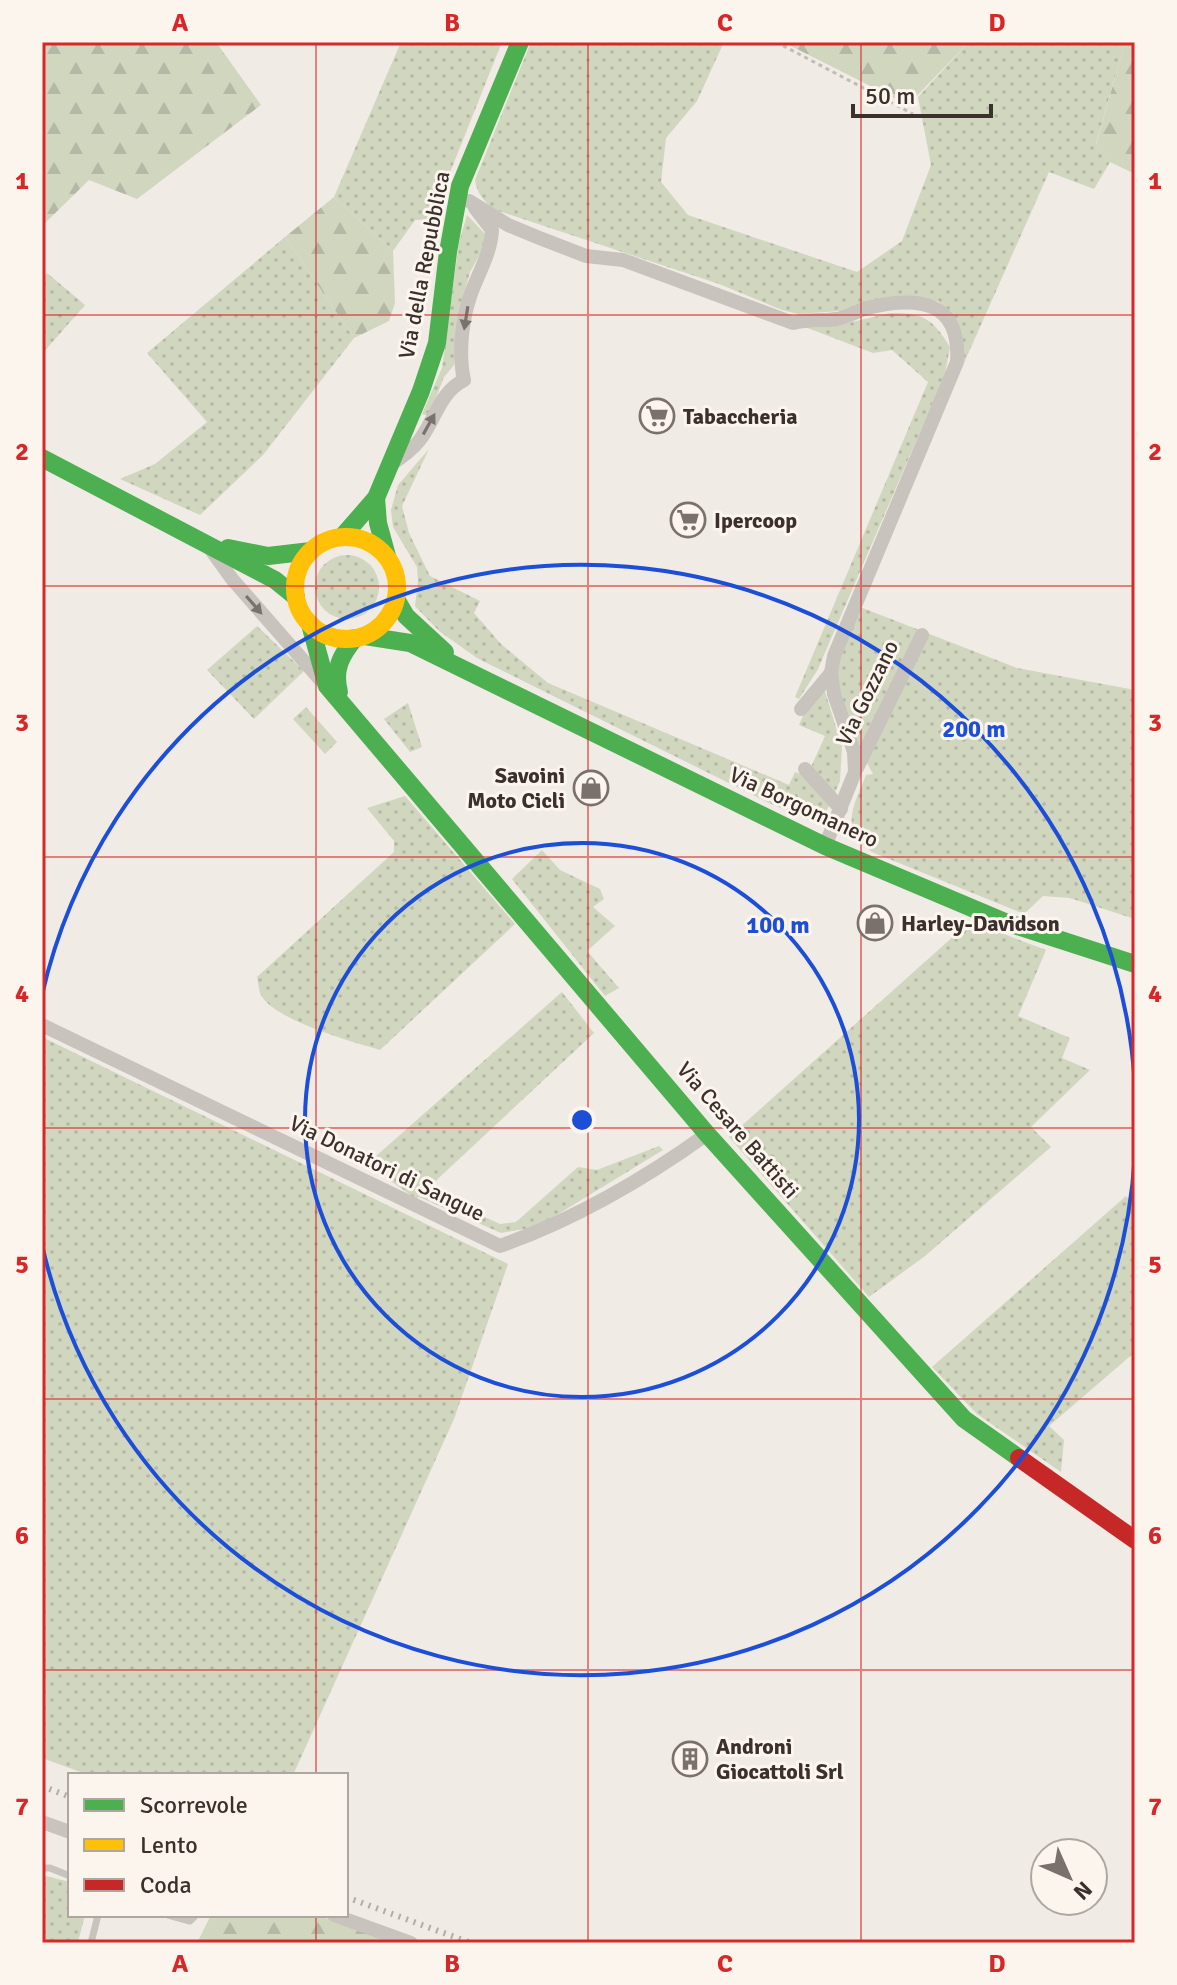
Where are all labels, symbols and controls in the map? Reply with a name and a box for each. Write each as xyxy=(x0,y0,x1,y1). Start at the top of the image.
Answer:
text: A xyxy=(172,7,189,39)
text: B xyxy=(444,7,460,39)
text: C xyxy=(717,7,733,39)
text: D xyxy=(988,7,1006,39)
scale bar xyxy=(853,68,991,118)
text: 50 m xyxy=(865,81,915,111)
text: 1 xyxy=(15,165,29,197)
text: 1 xyxy=(1148,165,1162,197)
street label: Via della Repubblica xyxy=(393,169,455,361)
one-way arrow xyxy=(459,306,472,331)
supermarket icon: Tabaccheria xyxy=(638,397,676,435)
place label: Tabaccheria xyxy=(683,403,797,430)
one-way arrow xyxy=(421,413,435,435)
text: 2 xyxy=(15,436,29,468)
text: 2 xyxy=(1148,436,1162,468)
supermarket icon: Ipercoop xyxy=(669,501,707,539)
place label: Ipercoop xyxy=(714,507,797,534)
one-way arrow xyxy=(245,595,262,615)
street label: Via Gozzano xyxy=(830,636,904,750)
text: 3 xyxy=(15,707,29,739)
text: 3 xyxy=(1148,707,1162,739)
text: 200 m xyxy=(942,714,1006,744)
street label: Via Borgomanero xyxy=(725,761,883,853)
place label: Savoini Moto Cicli xyxy=(467,762,565,814)
shop icon: Savoini Moto Cicli xyxy=(572,769,610,807)
shop icon: Harley-Davidson xyxy=(856,904,894,942)
text: 100 m xyxy=(746,910,810,940)
place label: Harley-Davidson xyxy=(901,910,1060,937)
text: 4 xyxy=(15,978,29,1010)
text: 4 xyxy=(1148,978,1162,1010)
street label: Via Cesare Battisti xyxy=(671,1056,805,1204)
centre of rings xyxy=(568,1106,596,1134)
street label: Via Donatori di Sangue xyxy=(285,1109,489,1227)
text: 5 xyxy=(15,1249,29,1281)
text: 5 xyxy=(1148,1249,1162,1281)
text: 6 xyxy=(15,1520,29,1552)
text: 6 xyxy=(1148,1520,1162,1552)
place label: Androni Giocattoli Srl xyxy=(716,1733,844,1785)
building icon: Androni Giocattoli Srl xyxy=(671,1740,709,1778)
legend xyxy=(68,1773,348,1917)
text: Scorrevole xyxy=(140,1790,248,1820)
text: 7 xyxy=(15,1791,29,1823)
text: 7 xyxy=(1148,1791,1162,1823)
text: Lento xyxy=(140,1830,198,1860)
north arrow xyxy=(1029,1837,1109,1917)
text: Coda xyxy=(140,1870,192,1900)
text: N xyxy=(1068,1876,1098,1906)
text: A xyxy=(172,1948,189,1980)
text: B xyxy=(444,1948,460,1980)
text: C xyxy=(717,1948,733,1980)
text: D xyxy=(988,1948,1006,1980)

